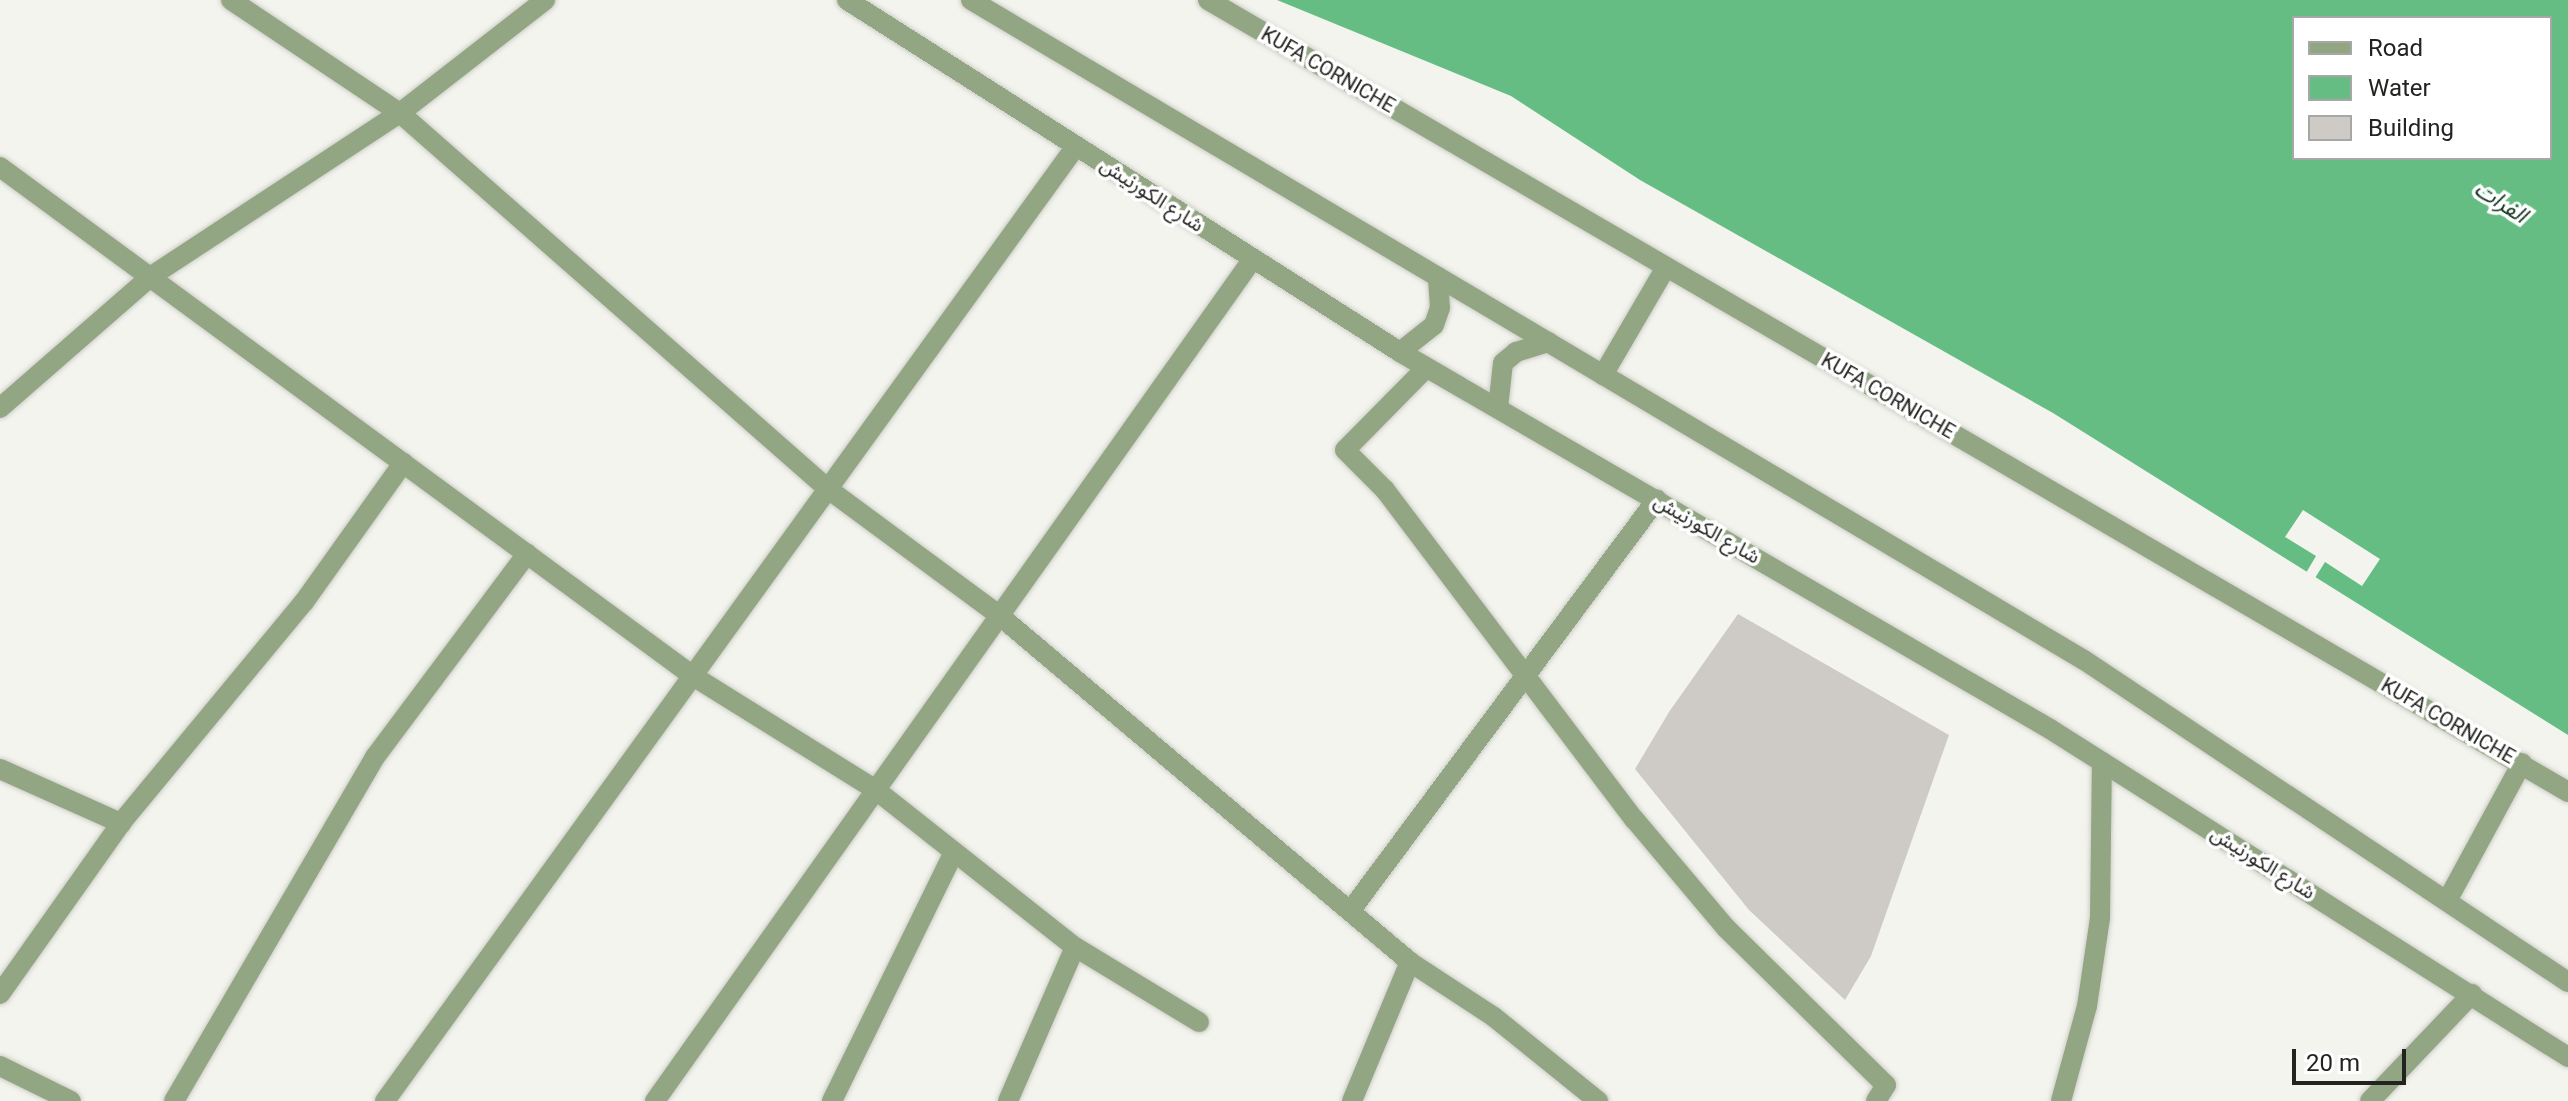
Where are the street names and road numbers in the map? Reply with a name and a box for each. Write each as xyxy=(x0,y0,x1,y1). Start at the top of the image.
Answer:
street label: KUFA CORNICHE xyxy=(1257,22,1399,118)
street label: شارع الكورنيش xyxy=(1096,153,1208,237)
street label: KUFA CORNICHE xyxy=(1817,348,1959,444)
street label: شارع الكورنيش xyxy=(1650,489,1764,569)
street label: KUFA CORNICHE xyxy=(2377,673,2519,769)
street label: شارع الكورنيش xyxy=(2206,821,2320,905)

